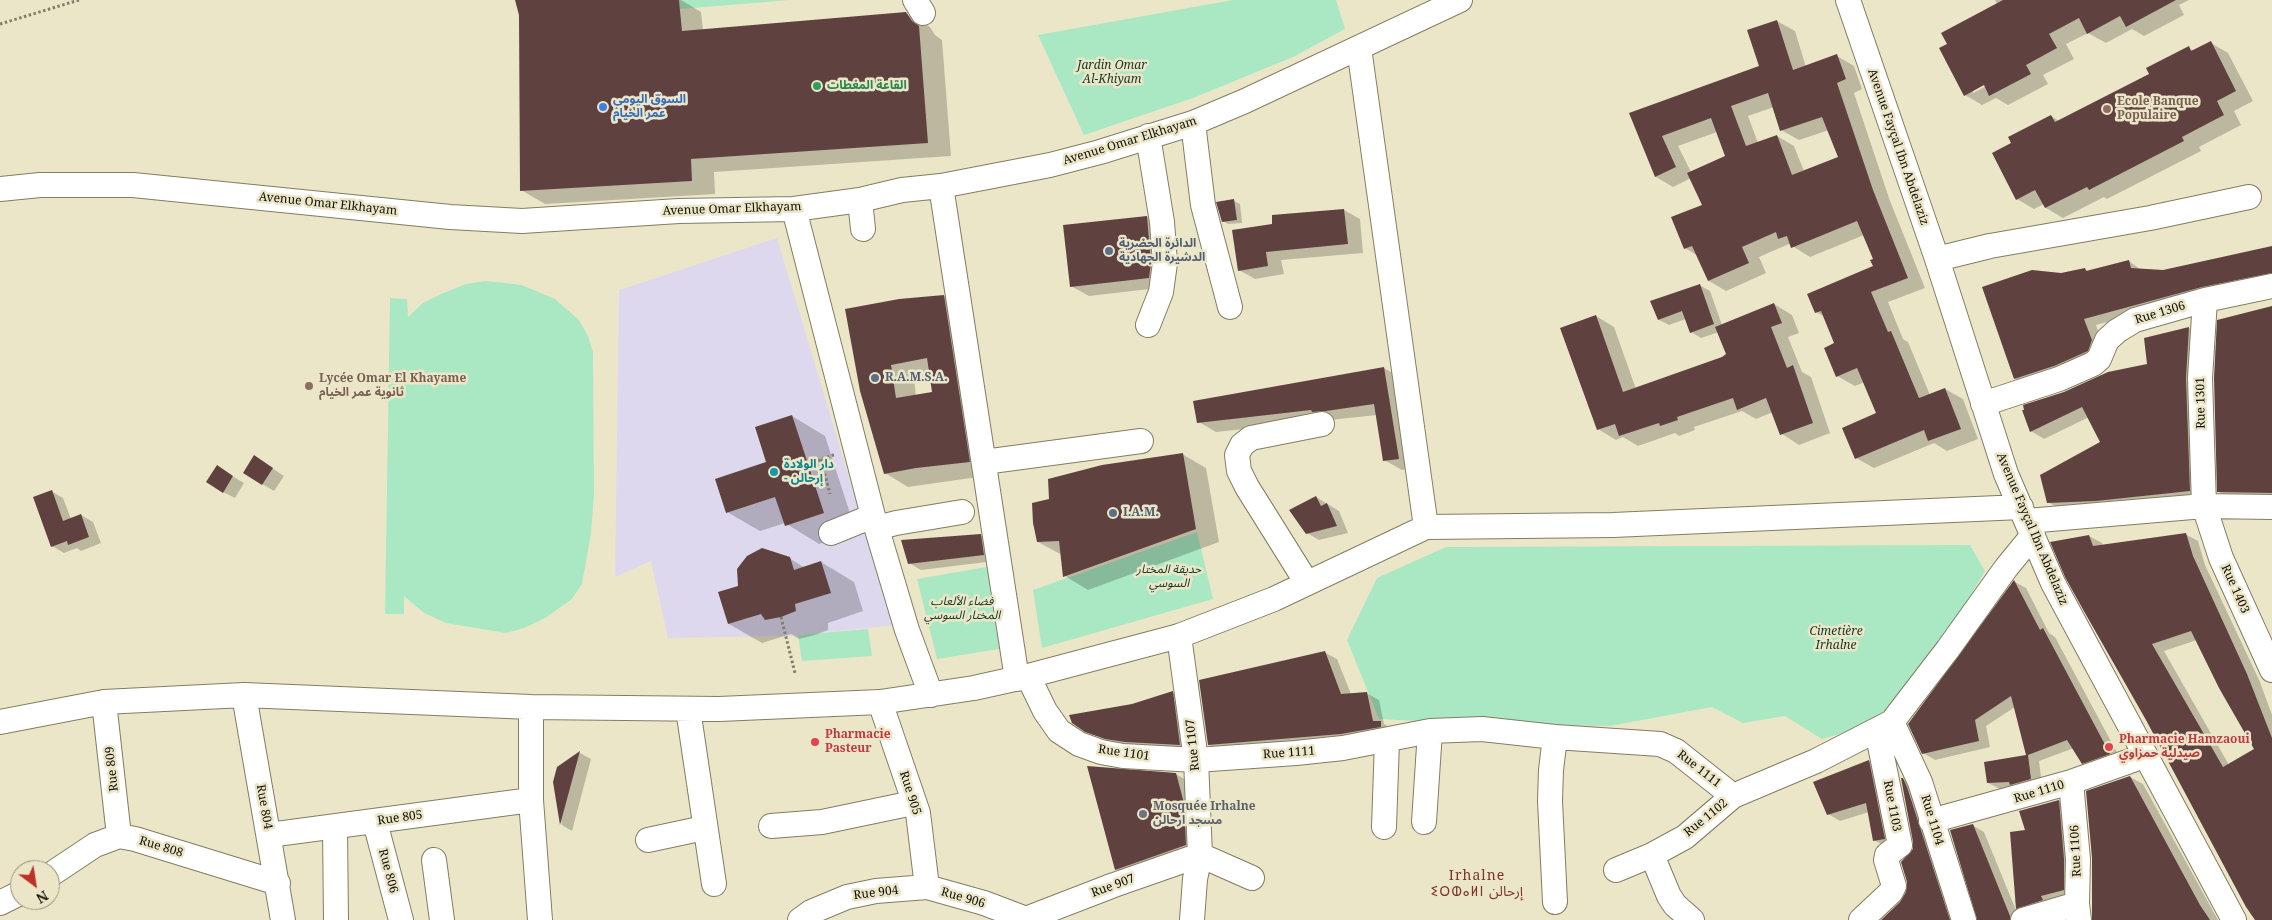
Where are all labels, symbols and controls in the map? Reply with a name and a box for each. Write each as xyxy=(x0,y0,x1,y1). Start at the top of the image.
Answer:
park label: Jardin Omar Al-Khiyam xyxy=(1077,59,1147,87)
street label: Avenue Fayçal Ibn Abdelaziz xyxy=(1864,67,1932,227)
place label: القاعة المغطات xyxy=(827,79,907,93)
marker: القاعة المغطات xyxy=(811,80,823,92)
place label: السوق اليومي عمر الخيام xyxy=(613,93,686,121)
place label: Ecole Banque Populaire xyxy=(2117,95,2199,123)
marker: السوق اليومي عمر الخيام xyxy=(597,101,609,113)
marker: Ecole Banque Populaire xyxy=(2101,103,2113,115)
street label: Avenue Omar Elkhayam xyxy=(1061,114,1199,168)
street label: Avenue Omar Elkhayam xyxy=(258,190,398,218)
street label: Avenue Omar Elkhayam xyxy=(662,199,802,219)
place label: الدائرة الحضرية الدشيرة الجهادية xyxy=(1119,237,1205,265)
marker: الدائرة الحضرية الدشيرة الجهادية xyxy=(1103,245,1115,257)
street label: Rue 1306 xyxy=(2133,299,2187,327)
place label: R.A.M.S.A. xyxy=(885,371,948,385)
place label: Lycée Omar El Khayame ثانوية عمر الخيام xyxy=(319,372,466,400)
marker: R.A.M.S.A. xyxy=(869,372,881,384)
street label: Rue 1301 xyxy=(2193,377,2209,429)
marker: Lycée Omar El Khayame ثانوية عمر الخيام xyxy=(303,380,315,392)
street label: Avenue Fayçal Ibn Abdelaziz xyxy=(1993,451,2071,607)
place label: دار الولادة - إرحالن xyxy=(784,458,834,486)
marker: دار الولادة - إرحالن xyxy=(768,466,780,478)
place label: I.A.M. xyxy=(1123,506,1159,520)
marker: I.A.M. xyxy=(1107,507,1119,519)
street label: Rue 1403 xyxy=(2218,562,2252,616)
park label: حديقة المختار السوسي xyxy=(1137,563,1201,591)
park label: فضاء الألعاب المختار السوسي xyxy=(924,595,1000,623)
park label: Cimetière Irhalne xyxy=(1809,625,1863,653)
street label: Rue 1107 xyxy=(1183,718,1203,772)
place label: Pharmacie Pasteur xyxy=(825,728,891,756)
place label: Pharmacie Hamzaoui صيدلية حمزاوي xyxy=(2119,733,2250,761)
marker: Pharmacie Pasteur xyxy=(809,736,821,748)
marker: Pharmacie Hamzaoui صيدلية حمزاوي xyxy=(2103,741,2115,753)
street label: Rue 1101 xyxy=(1097,742,1151,764)
street label: Rue 1111 xyxy=(1263,744,1315,762)
street label: Rue 809 xyxy=(102,746,122,792)
street label: Rue 1111 xyxy=(1674,747,1724,791)
street label: Rue 905 xyxy=(896,769,924,817)
street label: Rue 1110 xyxy=(2012,778,2066,806)
street label: Rue 1103 xyxy=(1880,779,1904,833)
street label: Rue 804 xyxy=(253,784,275,830)
street label: Rue 1104 xyxy=(1918,793,1946,847)
street label: Rue 1102 xyxy=(1681,796,1731,840)
place label: Mosquée Irhalne مسجد ارحالن xyxy=(1153,800,1256,828)
street label: Rue 805 xyxy=(377,808,423,828)
marker: Mosquée Irhalne مسجد ارحالن xyxy=(1137,808,1149,820)
street label: Rue 1106 xyxy=(2067,825,2085,877)
street label: Rue 808 xyxy=(137,834,185,860)
street label: Rue 806 xyxy=(375,847,401,895)
north arrow xyxy=(10,860,60,910)
district label: Irhalne ⵉⵔⵀⴰⵍⵏ إرحالن xyxy=(1434,868,1520,900)
street label: Rue 907 xyxy=(1089,872,1137,900)
street label: Rue 904 xyxy=(853,883,899,903)
street label: Rue 906 xyxy=(939,885,987,911)
text: N xyxy=(33,886,52,908)

